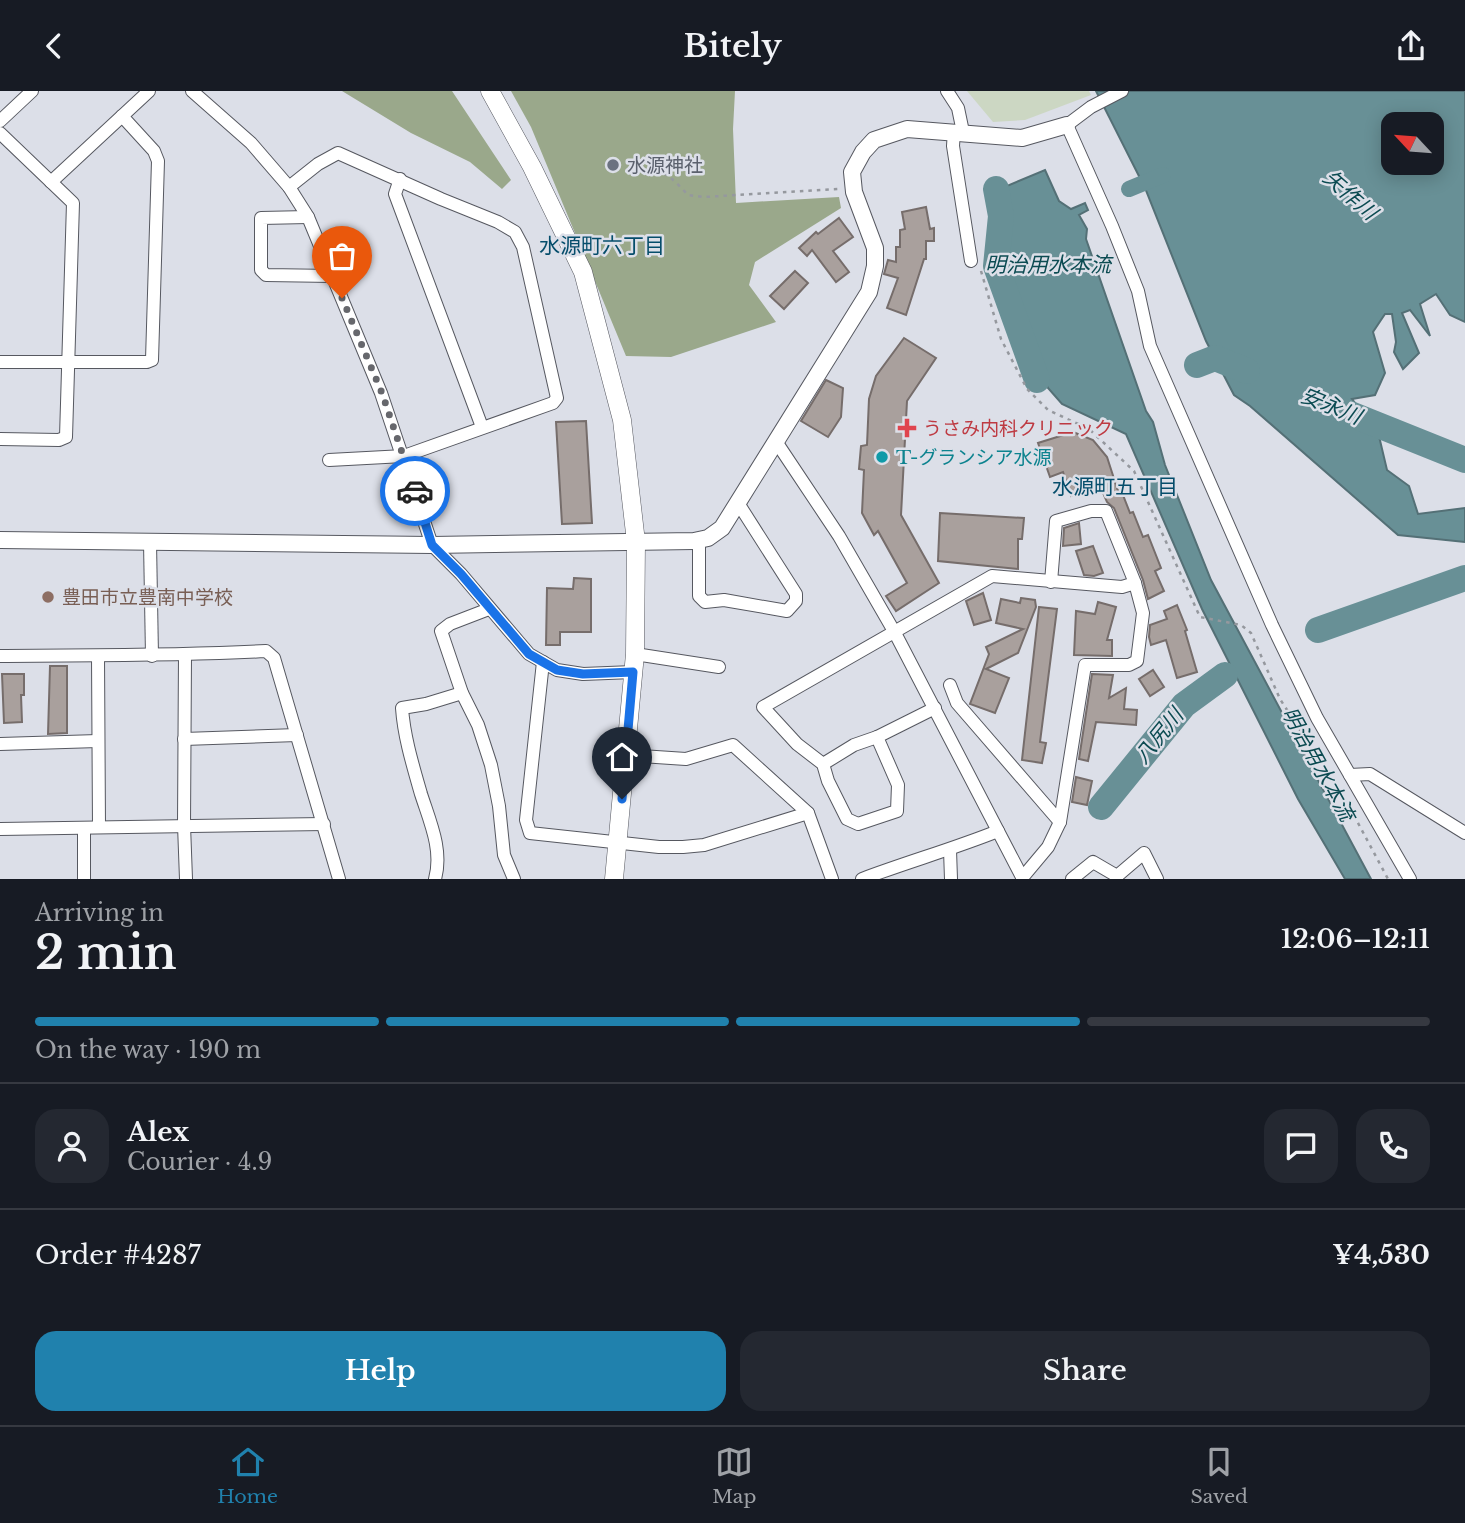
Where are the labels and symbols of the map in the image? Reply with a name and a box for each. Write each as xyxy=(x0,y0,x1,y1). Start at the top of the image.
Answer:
north arrow xyxy=(1381,112,1444,175)
place label: 水源神社 xyxy=(627,154,703,177)
marker: 水源神社 xyxy=(605,157,621,173)
water label: 矢作川 xyxy=(1318,165,1384,227)
pin xyxy=(312,226,372,298)
district label: 水源町六丁目 xyxy=(539,233,665,259)
water label: 明治用水本流 xyxy=(985,252,1114,278)
water label: 安永川 xyxy=(1297,382,1367,431)
place label: うさみ内科クリニック xyxy=(923,417,1113,440)
marker: うさみ内科クリニック xyxy=(897,418,917,438)
place label: T-グランシア水源 xyxy=(896,446,1052,469)
marker: T-グランシア水源 xyxy=(874,449,890,465)
courier xyxy=(380,456,450,526)
district label: 水源町五丁目 xyxy=(1052,474,1178,500)
place label: 豊田市立豊南中学校 xyxy=(62,586,233,609)
marker: 豊田市立豊南中学校 xyxy=(40,589,56,605)
water label: 八尻川 xyxy=(1129,702,1190,769)
water label: 明治用水本流 xyxy=(1276,703,1361,828)
pin xyxy=(592,727,652,799)

